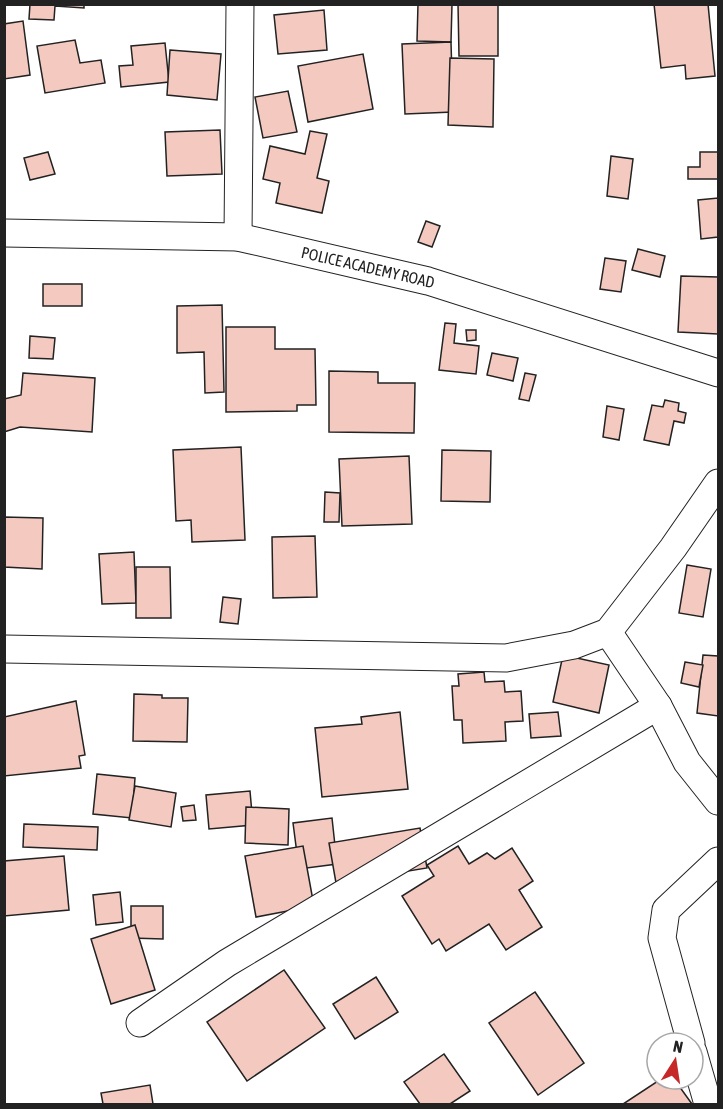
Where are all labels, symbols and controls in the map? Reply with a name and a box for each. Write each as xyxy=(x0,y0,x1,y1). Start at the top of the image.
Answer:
street label: POLICE ACADEMY ROAD xyxy=(300,243,436,291)
north arrow xyxy=(645,1031,705,1091)
text: N xyxy=(672,1037,685,1056)

